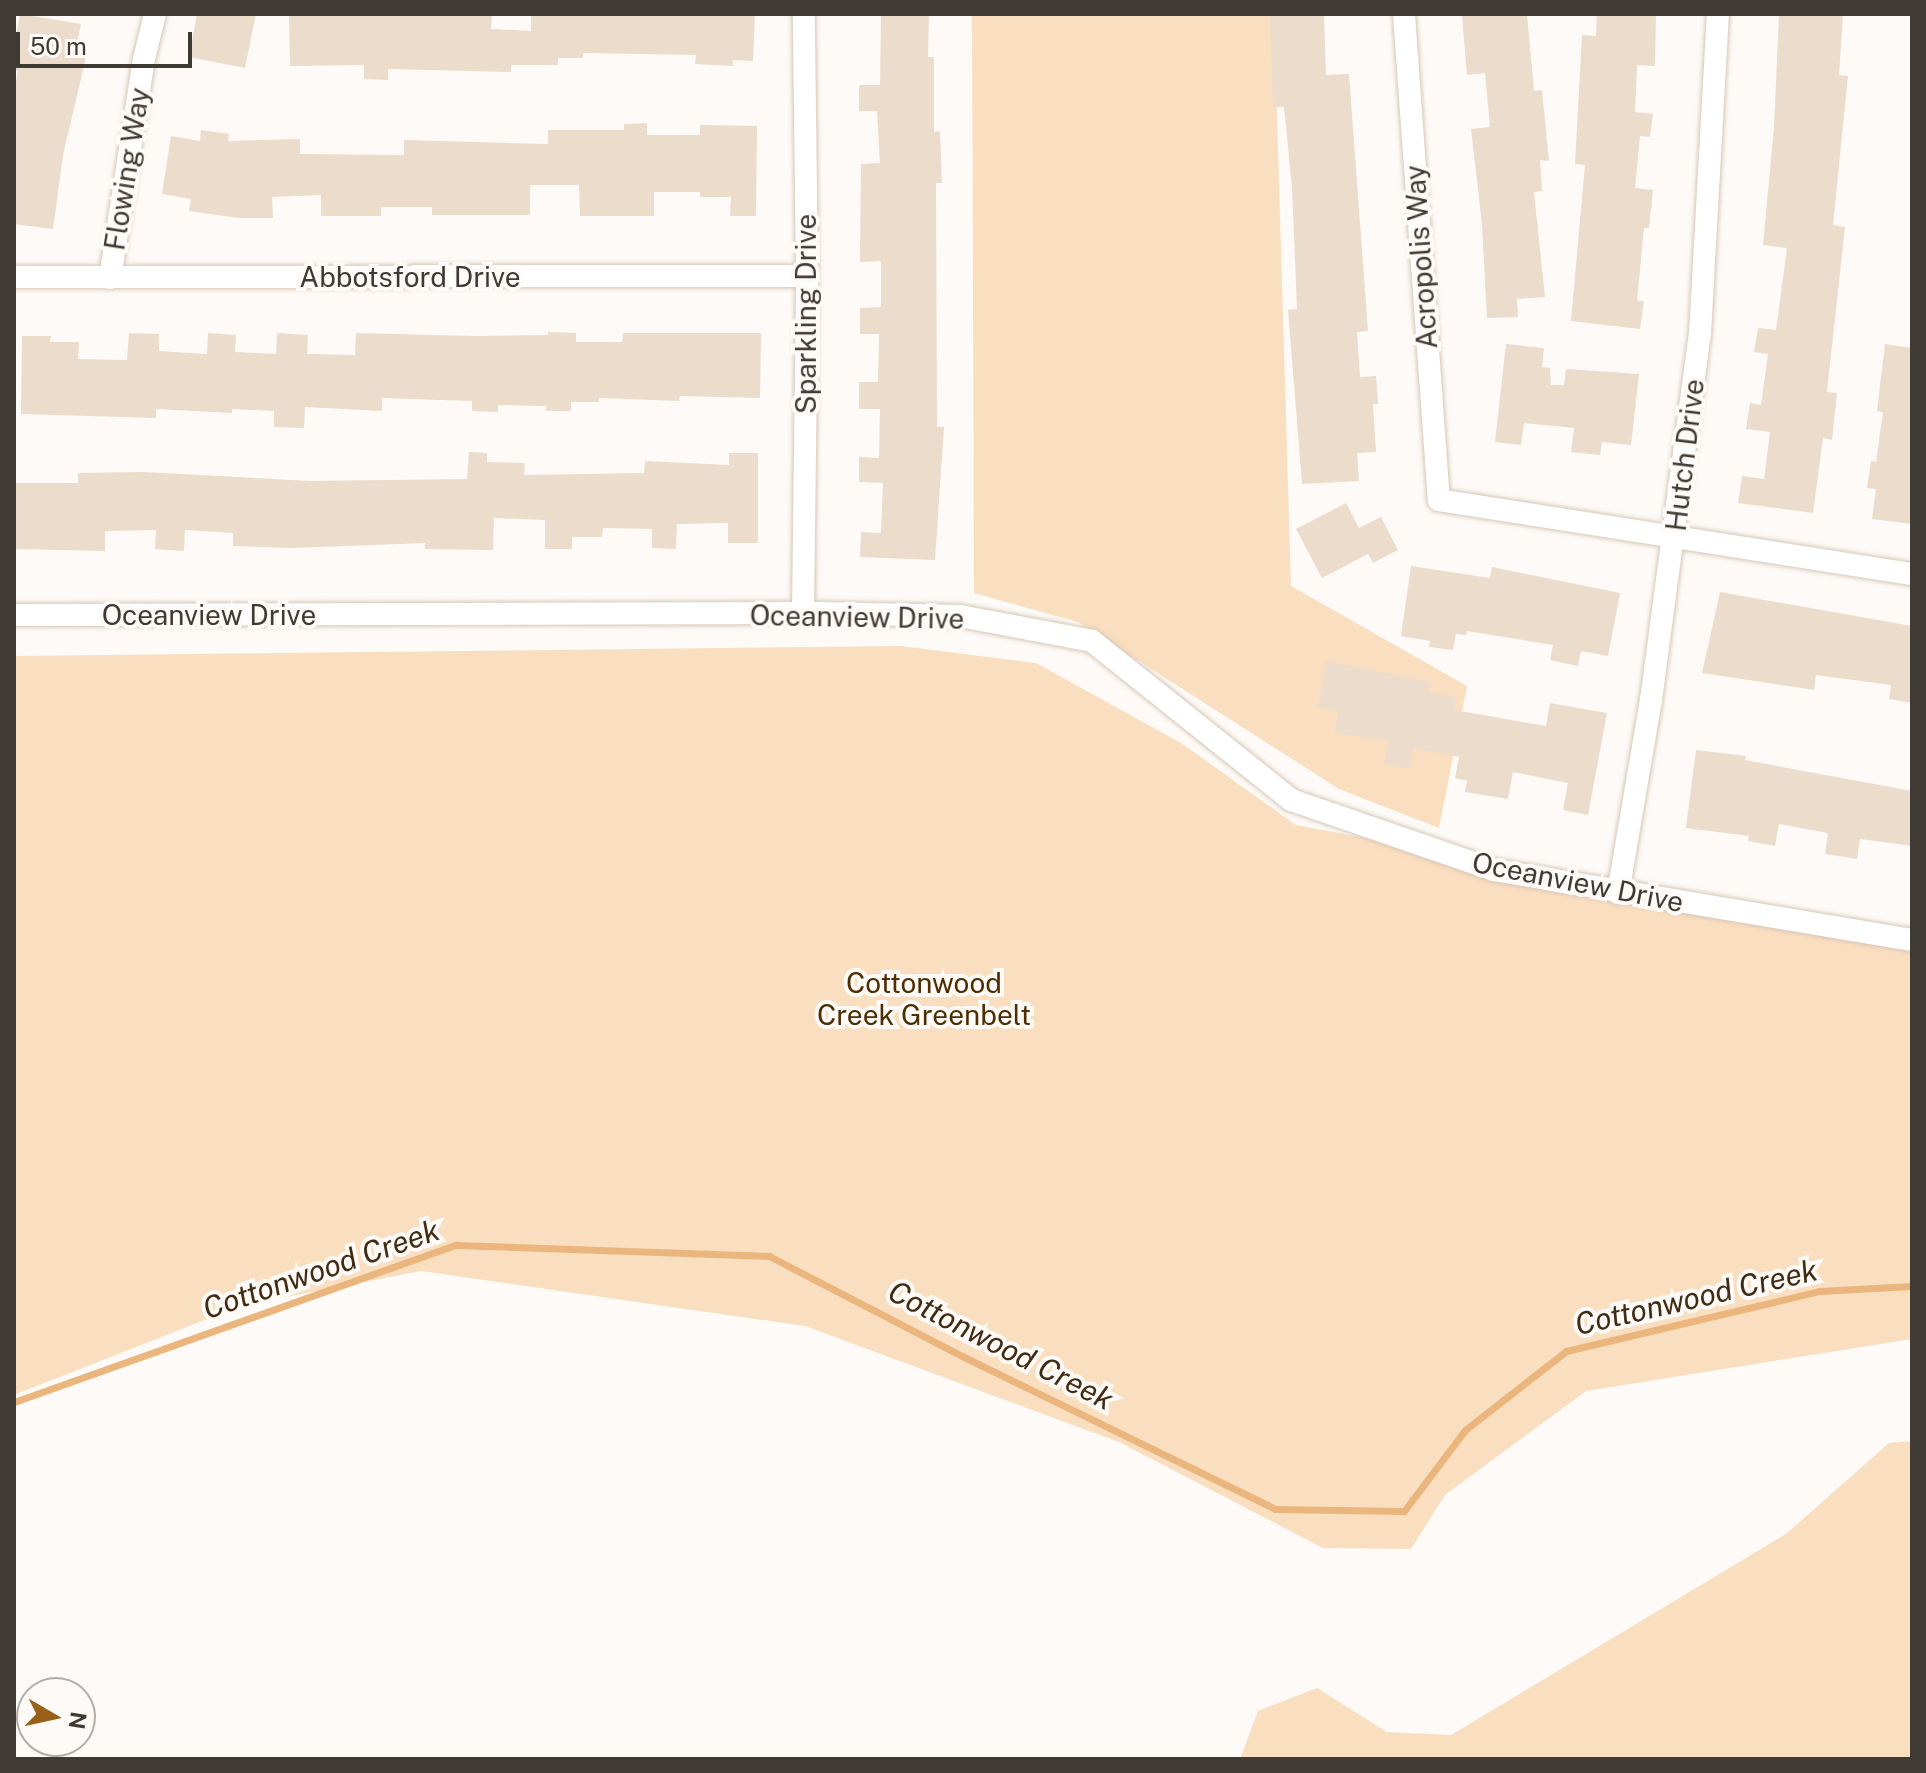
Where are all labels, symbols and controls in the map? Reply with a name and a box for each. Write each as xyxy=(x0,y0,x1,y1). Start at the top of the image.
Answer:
scale bar xyxy=(20,16,196,66)
text: 50 m xyxy=(30,32,87,60)
street label: Flowing Way xyxy=(98,85,156,253)
street label: Acropolis Way xyxy=(1398,163,1444,351)
street label: Sparkling Drive xyxy=(789,214,823,414)
street label: Abbotsford Drive xyxy=(299,260,521,294)
street label: Hutch Drive xyxy=(1659,377,1711,533)
street label: Oceanview Drive xyxy=(102,598,316,632)
street label: Oceanview Drive xyxy=(749,598,965,636)
street label: Oceanview Drive xyxy=(1469,845,1687,919)
park label: Cottonwood Creek Greenbelt xyxy=(817,966,1031,1032)
water label: Cottonwood Creek xyxy=(198,1212,444,1326)
water label: Cottonwood Creek xyxy=(1571,1252,1821,1342)
water label: Cottonwood Creek xyxy=(882,1273,1120,1417)
north arrow xyxy=(16,1677,96,1757)
text: N xyxy=(64,1710,92,1731)

